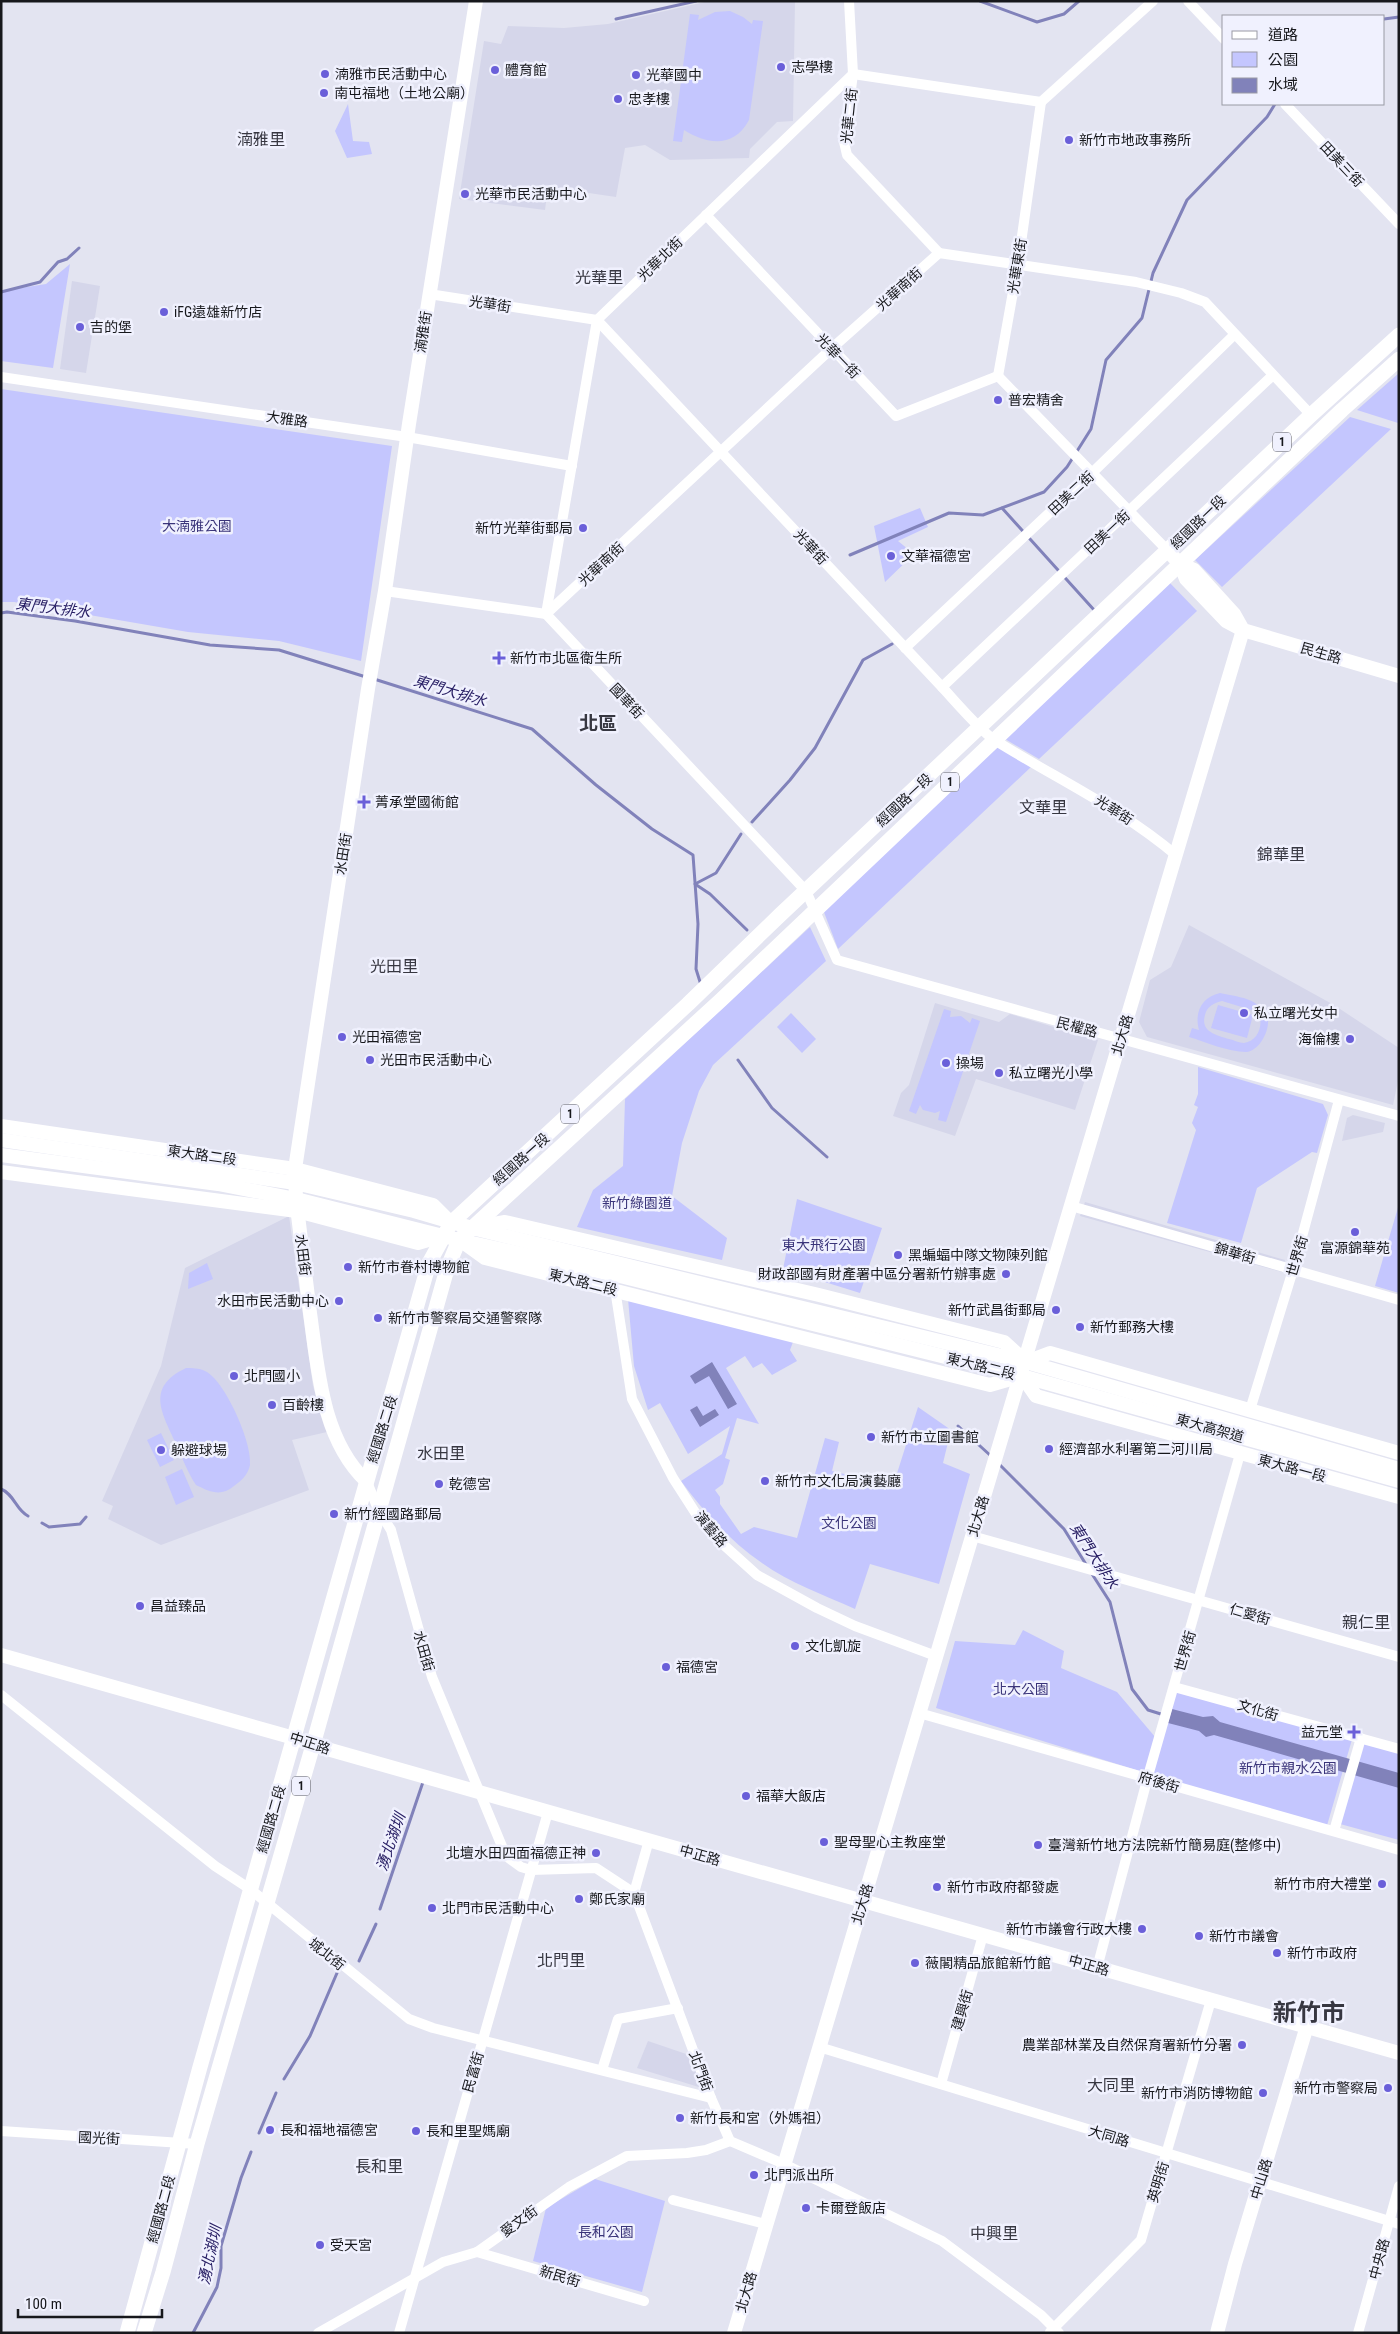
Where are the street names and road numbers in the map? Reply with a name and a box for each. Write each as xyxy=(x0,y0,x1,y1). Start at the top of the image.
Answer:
street label: 光華二街 xyxy=(838,87,860,145)
street label: 田美三街 xyxy=(1317,138,1367,190)
street label: 光華北街 xyxy=(634,234,686,284)
street label: 光華東街 xyxy=(1005,237,1029,295)
street label: 光華南街 xyxy=(873,264,925,314)
street label: 光華街 xyxy=(468,293,512,315)
street label: 湳雅街 xyxy=(412,310,434,354)
street label: 光華一街 xyxy=(813,330,863,382)
street label: 大雅路 xyxy=(265,408,309,430)
road number: 1 xyxy=(1273,432,1291,452)
street label: 田美二街 xyxy=(1045,468,1097,518)
street label: 經國路一段 xyxy=(1167,492,1229,552)
street label: 田美一街 xyxy=(1081,507,1133,557)
street label: 光華街 xyxy=(791,526,831,568)
street label: 光華南街 xyxy=(575,539,627,589)
street label: 民生路 xyxy=(1299,640,1343,666)
street label: 國華街 xyxy=(607,680,647,722)
street label: 經國路一段 xyxy=(873,770,935,830)
road number: 1 xyxy=(941,772,959,792)
street label: 光華街 xyxy=(1092,792,1136,828)
street label: 水田街 xyxy=(332,832,354,876)
street label: 北大路 xyxy=(1108,1013,1136,1057)
street label: 民權路 xyxy=(1055,1014,1099,1040)
road number: 1 xyxy=(561,1104,579,1124)
street label: 經國路一段 xyxy=(490,1130,552,1188)
street label: 東大路二段 xyxy=(166,1142,238,1168)
street label: 水田街 xyxy=(293,1233,313,1277)
street label: 世界街 xyxy=(1284,1234,1310,1278)
street label: 錦華街 xyxy=(1213,1240,1257,1266)
street label: 東大路二段 xyxy=(547,1266,619,1298)
street label: 東大路二段 xyxy=(945,1350,1017,1382)
street label: 經國路二段 xyxy=(364,1393,400,1465)
street label: 東大高架道 xyxy=(1174,1411,1246,1445)
street label: 東大路一段 xyxy=(1256,1451,1328,1485)
street label: 北大路 xyxy=(964,1494,992,1538)
street label: 演藝路 xyxy=(691,1508,731,1550)
street label: 仁愛街 xyxy=(1228,1601,1272,1627)
street label: 水田街 xyxy=(411,1629,437,1673)
street label: 世界街 xyxy=(1172,1629,1198,1673)
street label: 文化街 xyxy=(1236,1697,1280,1723)
street label: 中正路 xyxy=(288,1729,332,1757)
street label: 府後街 xyxy=(1137,1769,1181,1795)
road number: 1 xyxy=(292,1776,310,1795)
street label: 經國路二段 xyxy=(254,1783,288,1855)
street label: 中正路 xyxy=(678,1842,722,1868)
street label: 北大路 xyxy=(848,1882,876,1926)
street label: 城北街 xyxy=(306,1935,348,1973)
street label: 中正路 xyxy=(1067,1952,1111,1978)
street label: 建興街 xyxy=(949,1988,975,2032)
street label: 北門街 xyxy=(686,2049,716,2093)
street label: 民富街 xyxy=(460,2050,486,2094)
street label: 大同路 xyxy=(1087,2122,1131,2150)
street label: 國光街 xyxy=(78,2129,120,2147)
street label: 中山路 xyxy=(1247,2157,1275,2201)
street label: 英明街 xyxy=(1144,2160,1172,2204)
street label: 經國路二段 xyxy=(144,2173,178,2245)
street label: 愛文街 xyxy=(497,2202,541,2240)
street label: 中央路 xyxy=(1366,2237,1392,2281)
street label: 新民街 xyxy=(538,2262,582,2290)
street label: 北大路 xyxy=(733,2270,759,2314)

